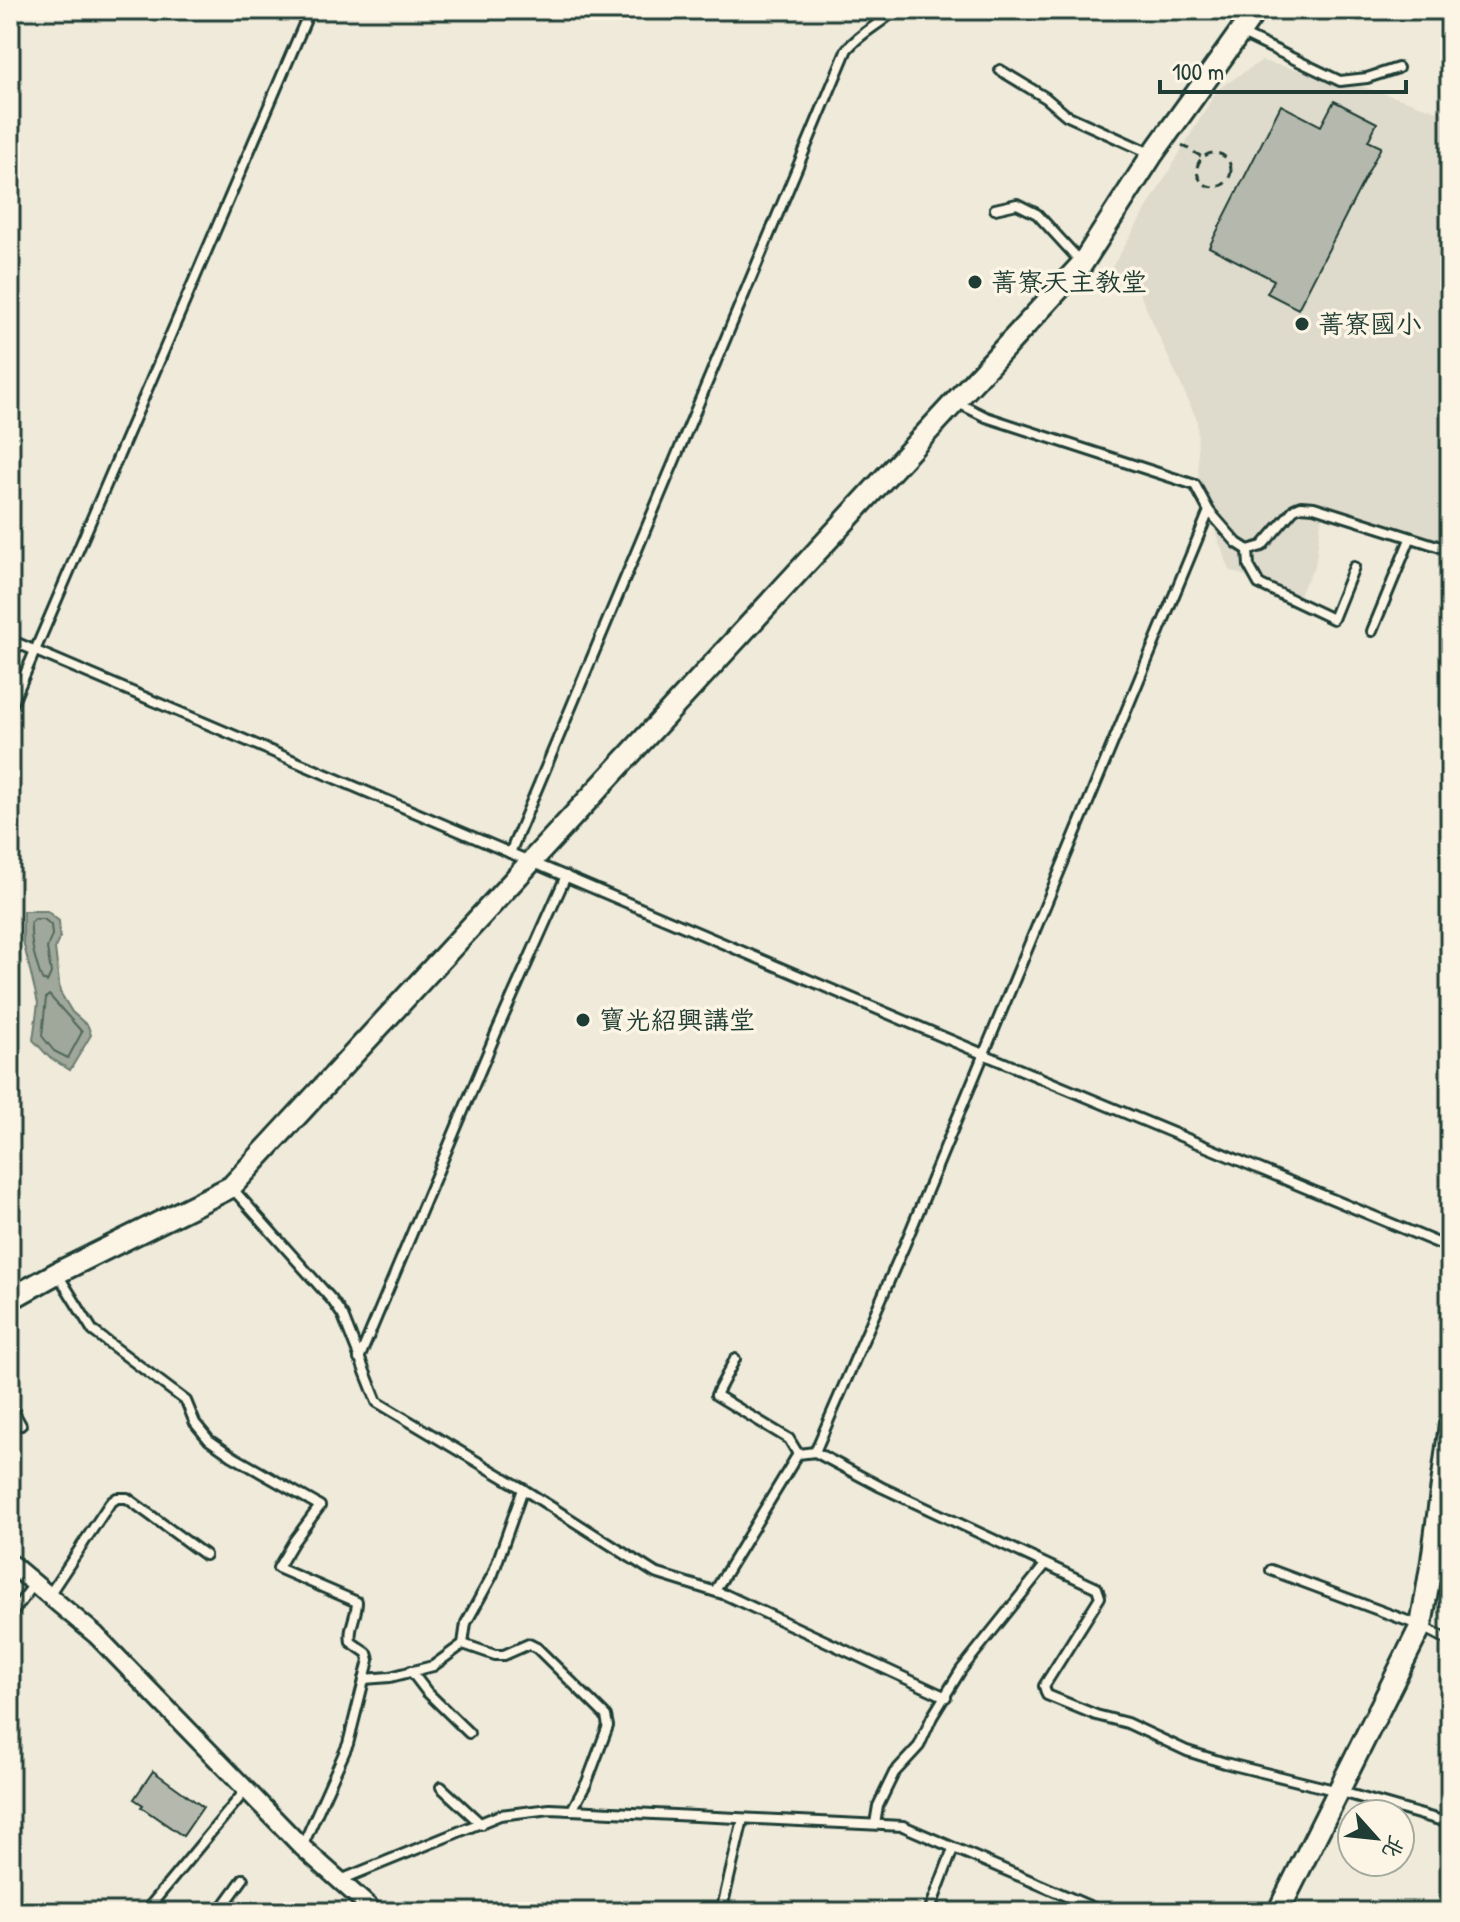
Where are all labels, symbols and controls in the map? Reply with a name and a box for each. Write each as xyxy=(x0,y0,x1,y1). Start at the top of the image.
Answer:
scale bar xyxy=(1160,44,1406,94)
text: 100 m xyxy=(1172,55,1224,87)
place label: 菁寮天主教堂 xyxy=(991,264,1147,299)
marker: 菁寮天主教堂 xyxy=(966,273,984,291)
place label: 菁寮國小 xyxy=(1318,306,1422,341)
marker: 菁寮國小 xyxy=(1293,315,1311,333)
place label: 寶光紹興講堂 xyxy=(599,1002,755,1037)
marker: 寶光紹興講堂 xyxy=(574,1011,592,1029)
north arrow xyxy=(1336,1798,1416,1878)
text: 北 xyxy=(1375,1830,1412,1864)

